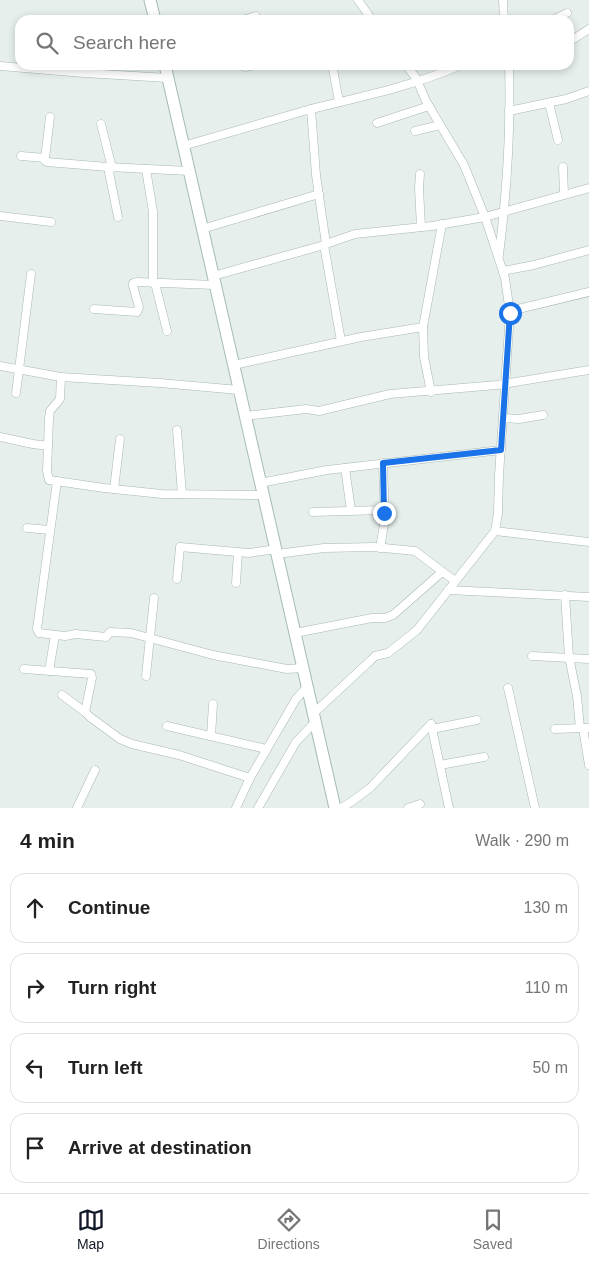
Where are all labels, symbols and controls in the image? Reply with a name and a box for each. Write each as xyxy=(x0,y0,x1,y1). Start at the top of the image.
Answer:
search box xyxy=(15,15,574,70)
icon: search xyxy=(33,29,61,57)
text: Search here xyxy=(73,32,177,53)
route start xyxy=(499,302,522,325)
route end xyxy=(373,502,396,525)
text: 4 min xyxy=(20,829,75,852)
text: Walk · 290 m xyxy=(475,832,569,849)
icon: ahead xyxy=(21,894,49,922)
text: Continue xyxy=(68,897,150,918)
text: 130 m xyxy=(524,899,568,916)
icon: right xyxy=(21,974,49,1002)
text: Turn right xyxy=(68,977,156,998)
text: 110 m xyxy=(525,979,568,996)
icon: left xyxy=(21,1054,49,1082)
text: Turn left xyxy=(68,1057,143,1078)
text: 50 m xyxy=(532,1059,568,1076)
icon: arrive xyxy=(21,1134,49,1162)
text: Arrive at destination xyxy=(68,1137,252,1158)
tab: Map xyxy=(77,1206,105,1252)
tab: Directions xyxy=(258,1206,320,1252)
tab: Saved xyxy=(473,1206,512,1252)

